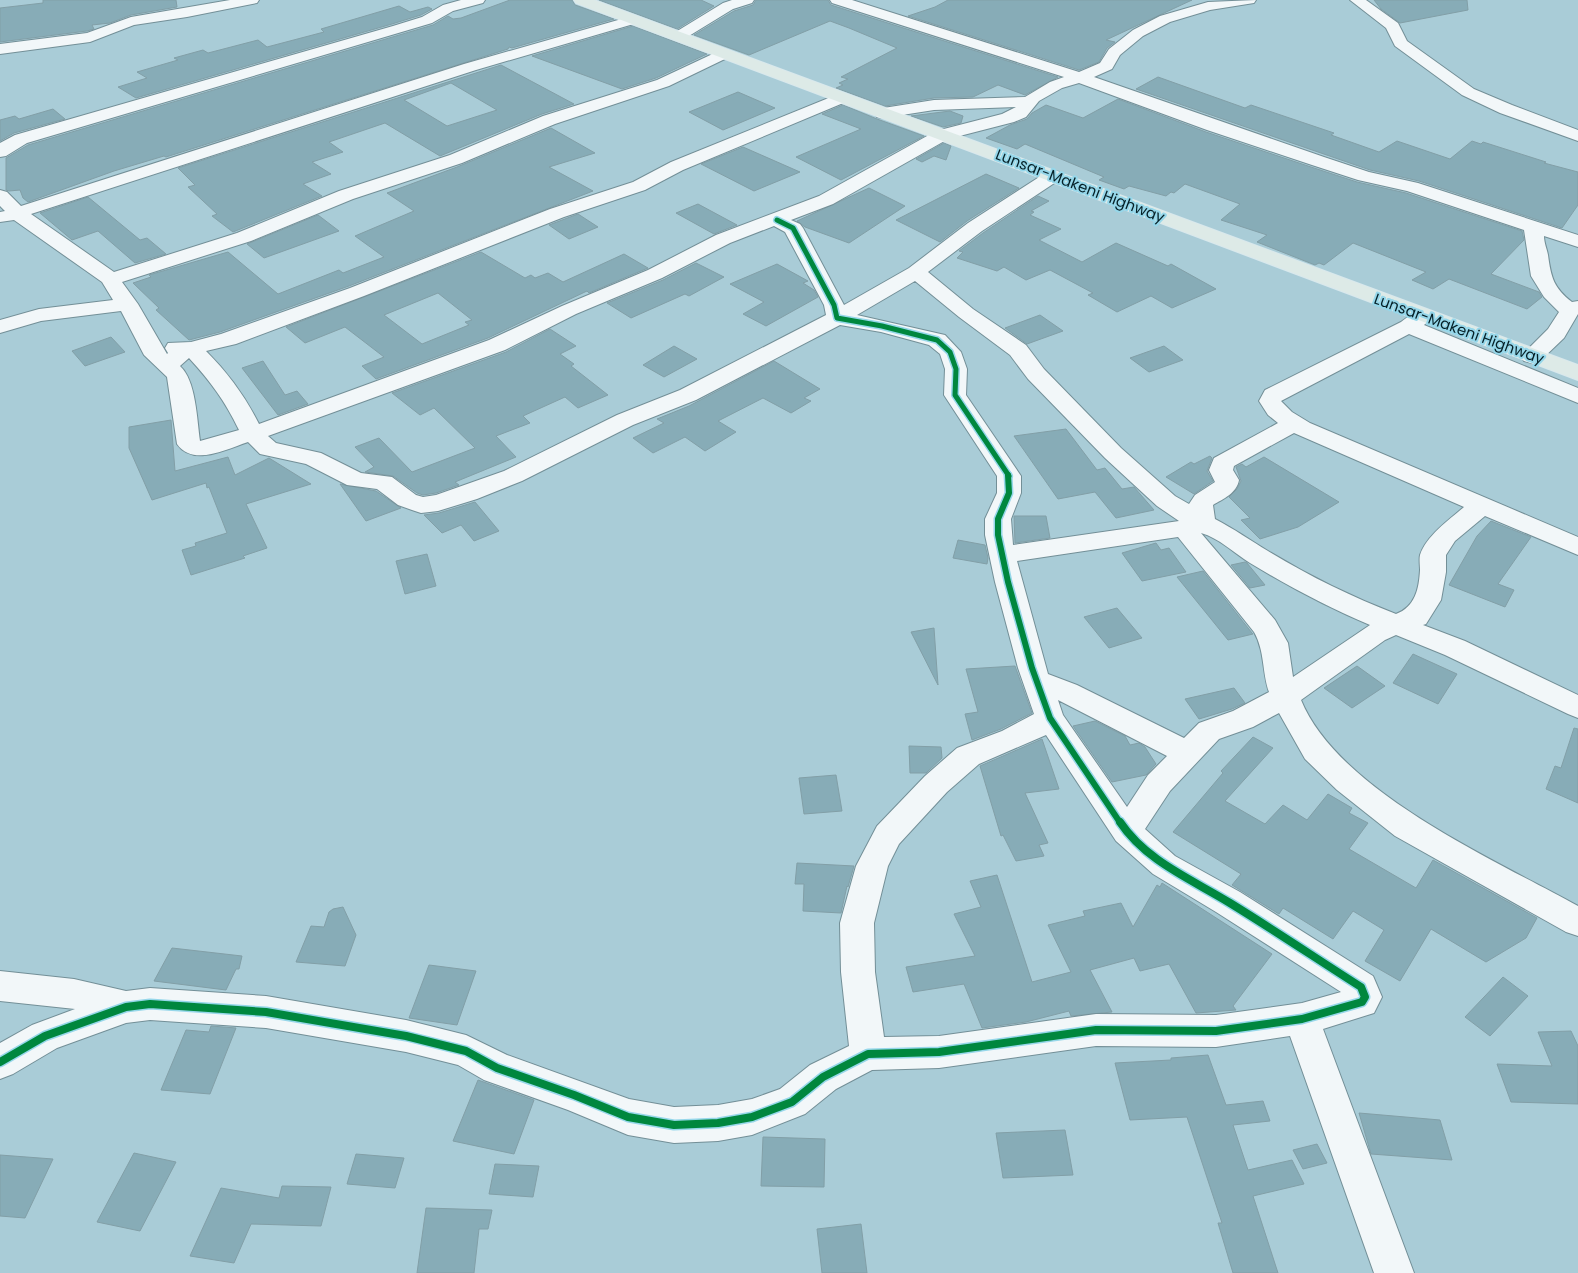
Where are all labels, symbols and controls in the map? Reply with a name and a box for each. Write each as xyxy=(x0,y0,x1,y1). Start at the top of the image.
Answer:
street label: Lunsar-Makeni Highway xyxy=(993,144,1168,228)
street label: Lunsar-Makeni Highway xyxy=(1371,288,1548,369)

